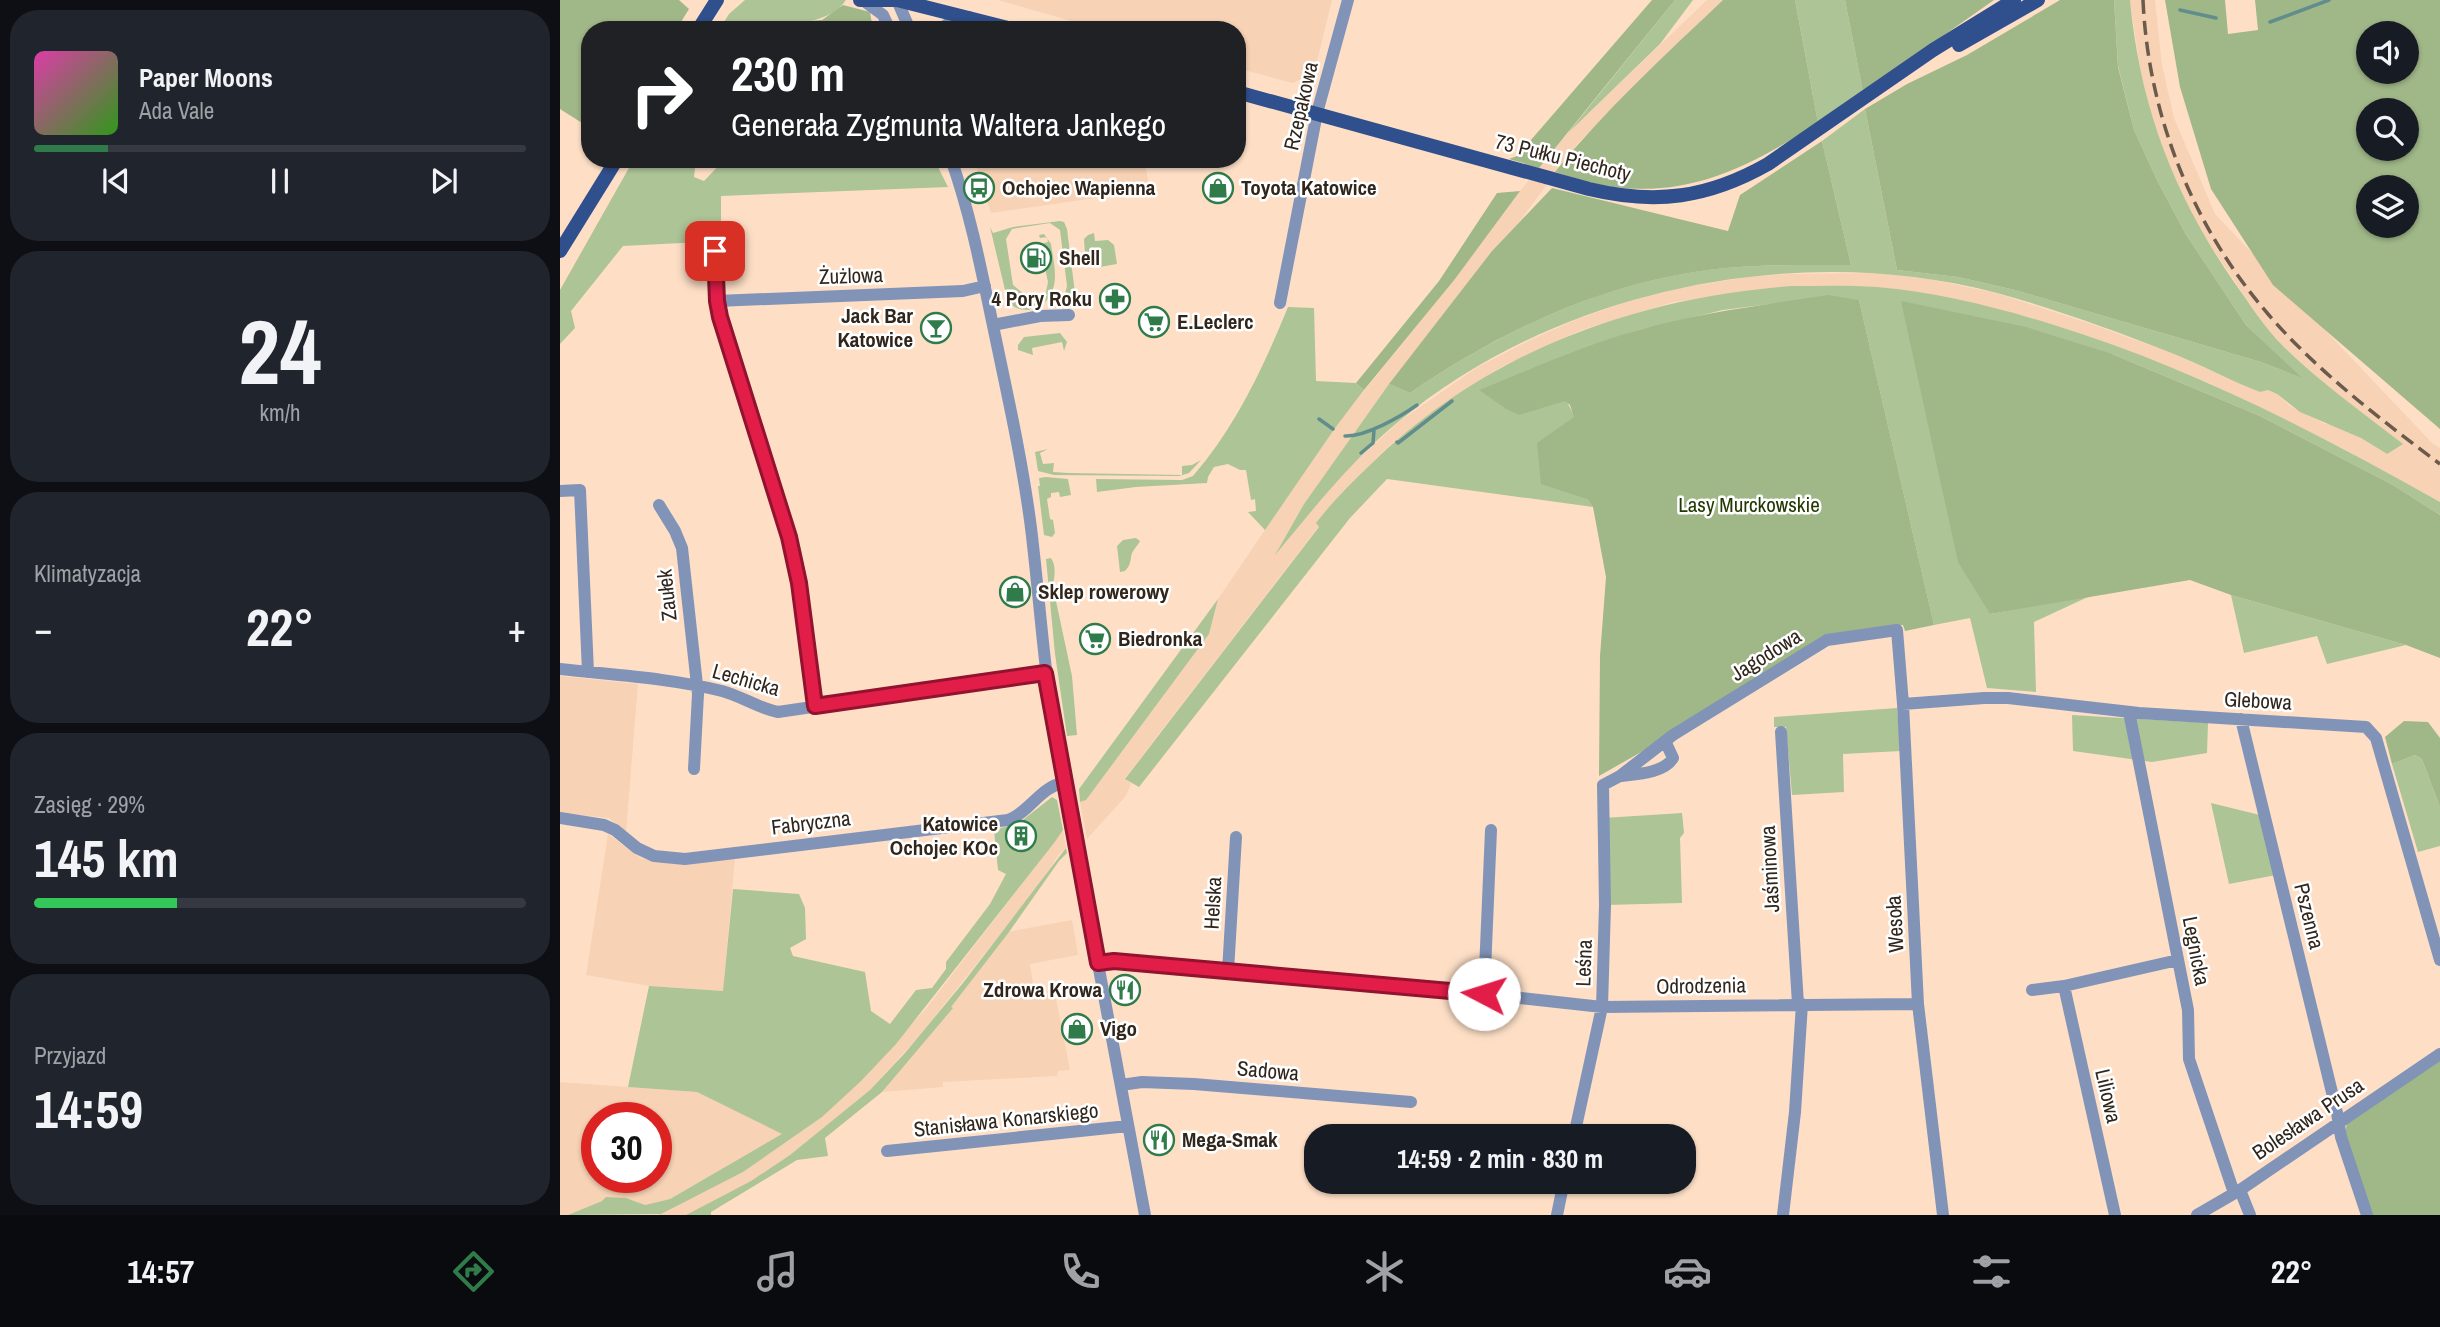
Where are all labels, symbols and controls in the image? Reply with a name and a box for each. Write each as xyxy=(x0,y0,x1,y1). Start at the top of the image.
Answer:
map controls xyxy=(2356,21,2419,238)
button: sound xyxy=(2356,21,2419,84)
text: 230 m xyxy=(731,40,845,106)
icon: right xyxy=(616,49,707,140)
street label: Rzepakowa xyxy=(1276,58,1325,153)
text: Paper Moons xyxy=(139,60,273,95)
text: Ada Vale xyxy=(139,95,214,126)
button: search xyxy=(2356,98,2419,161)
text: Generała Zygmunta Waltera Jankego xyxy=(731,103,1166,146)
street label: 73 Pułku Piechoty xyxy=(1492,127,1634,188)
icon: previous xyxy=(97,162,135,200)
icon: pause xyxy=(261,162,299,200)
icon: next xyxy=(425,162,463,200)
bus stop icon: Ochojec Wapienna xyxy=(962,171,996,205)
shop icon: Toyota Katowice xyxy=(1201,171,1235,205)
place label: Ochojec Wapienna xyxy=(1002,173,1156,202)
place label: Toyota Katowice xyxy=(1241,173,1377,202)
button: layers xyxy=(2356,175,2419,238)
pin xyxy=(685,221,745,281)
icon: arrive xyxy=(696,232,734,270)
fuel station icon: Shell xyxy=(1019,241,1053,275)
place label: Shell xyxy=(1059,243,1100,272)
street label: Żużlowa xyxy=(818,260,884,291)
pharmacy icon: 4 Pory Roku xyxy=(1098,282,1132,316)
place label: 4 Pory Roku xyxy=(992,284,1092,313)
text: 24 xyxy=(239,290,322,412)
place label: Jack Bar Katowice xyxy=(837,301,913,354)
supermarket icon: E.Leclerc xyxy=(1137,305,1171,339)
place label: E.Leclerc xyxy=(1177,307,1254,336)
bar icon: Jack Bar Katowice xyxy=(919,311,953,345)
text: km/h xyxy=(260,397,300,428)
park label: Lasy Murckowskie xyxy=(1678,490,1820,519)
text: Klimatyzacja xyxy=(34,558,141,589)
street label: Zaułek xyxy=(649,567,684,622)
shop icon: Sklep rowerowy xyxy=(998,575,1032,609)
place label: Sklep rowerowy xyxy=(1038,577,1170,606)
text: 22° xyxy=(246,592,314,662)
text: − xyxy=(34,603,52,654)
text: + xyxy=(508,603,526,654)
street label: Jagodowa xyxy=(1725,621,1807,688)
supermarket icon: Biedronka xyxy=(1078,622,1112,656)
place label: Biedronka xyxy=(1118,624,1203,653)
street label: Lechicka xyxy=(709,656,784,703)
street label: Glebowa xyxy=(2223,684,2293,717)
text: Zasięg · 29% xyxy=(34,789,145,820)
street label: Fabryczna xyxy=(770,803,853,842)
place label: Katowice Ochojec KOc xyxy=(890,809,998,862)
building icon: Katowice Ochojec KOc xyxy=(1004,819,1038,853)
text: 145 km xyxy=(34,823,179,893)
street label: Jaśminowa xyxy=(1753,824,1786,913)
street label: Helska xyxy=(1197,876,1228,930)
street label: Pszenna xyxy=(2287,880,2332,952)
street label: Wesoła xyxy=(1879,894,1910,953)
street label: Legnicka xyxy=(2176,914,2217,988)
street label: Leśna xyxy=(1568,939,1599,987)
position arrow xyxy=(1447,957,1521,1031)
street label: Odrodzenia xyxy=(1656,970,1747,1001)
restaurant icon: Zdrowa Krowa xyxy=(1108,973,1142,1007)
place label: Zdrowa Krowa xyxy=(983,975,1102,1004)
shop icon: Vigo xyxy=(1060,1012,1094,1046)
place label: Vigo xyxy=(1100,1014,1137,1043)
text: Przyjazd xyxy=(34,1040,106,1071)
street label: Sadowa xyxy=(1236,1053,1301,1088)
street label: Liliowa xyxy=(2088,1066,2129,1126)
street label: Bolesława Prusa xyxy=(2246,1070,2369,1166)
text: 14:59 xyxy=(34,1074,143,1144)
street label: Stanisława Konarskiego xyxy=(912,1095,1100,1144)
speed limit sign: 30 xyxy=(581,1102,672,1193)
restaurant icon: Mega-Smak xyxy=(1142,1123,1176,1157)
place label: Mega-Smak xyxy=(1182,1125,1278,1154)
text: 14:59 · 2 min · 830 m xyxy=(1397,1141,1603,1176)
icon: directions xyxy=(449,1247,498,1296)
icon: music xyxy=(753,1247,802,1296)
icon: phone xyxy=(1056,1247,1105,1296)
icon: climate xyxy=(1360,1247,1409,1296)
icon: car xyxy=(1663,1247,1712,1296)
icon: filters xyxy=(1967,1247,2016,1296)
text: 14:57 xyxy=(127,1250,194,1293)
text: 22° xyxy=(2271,1250,2313,1293)

